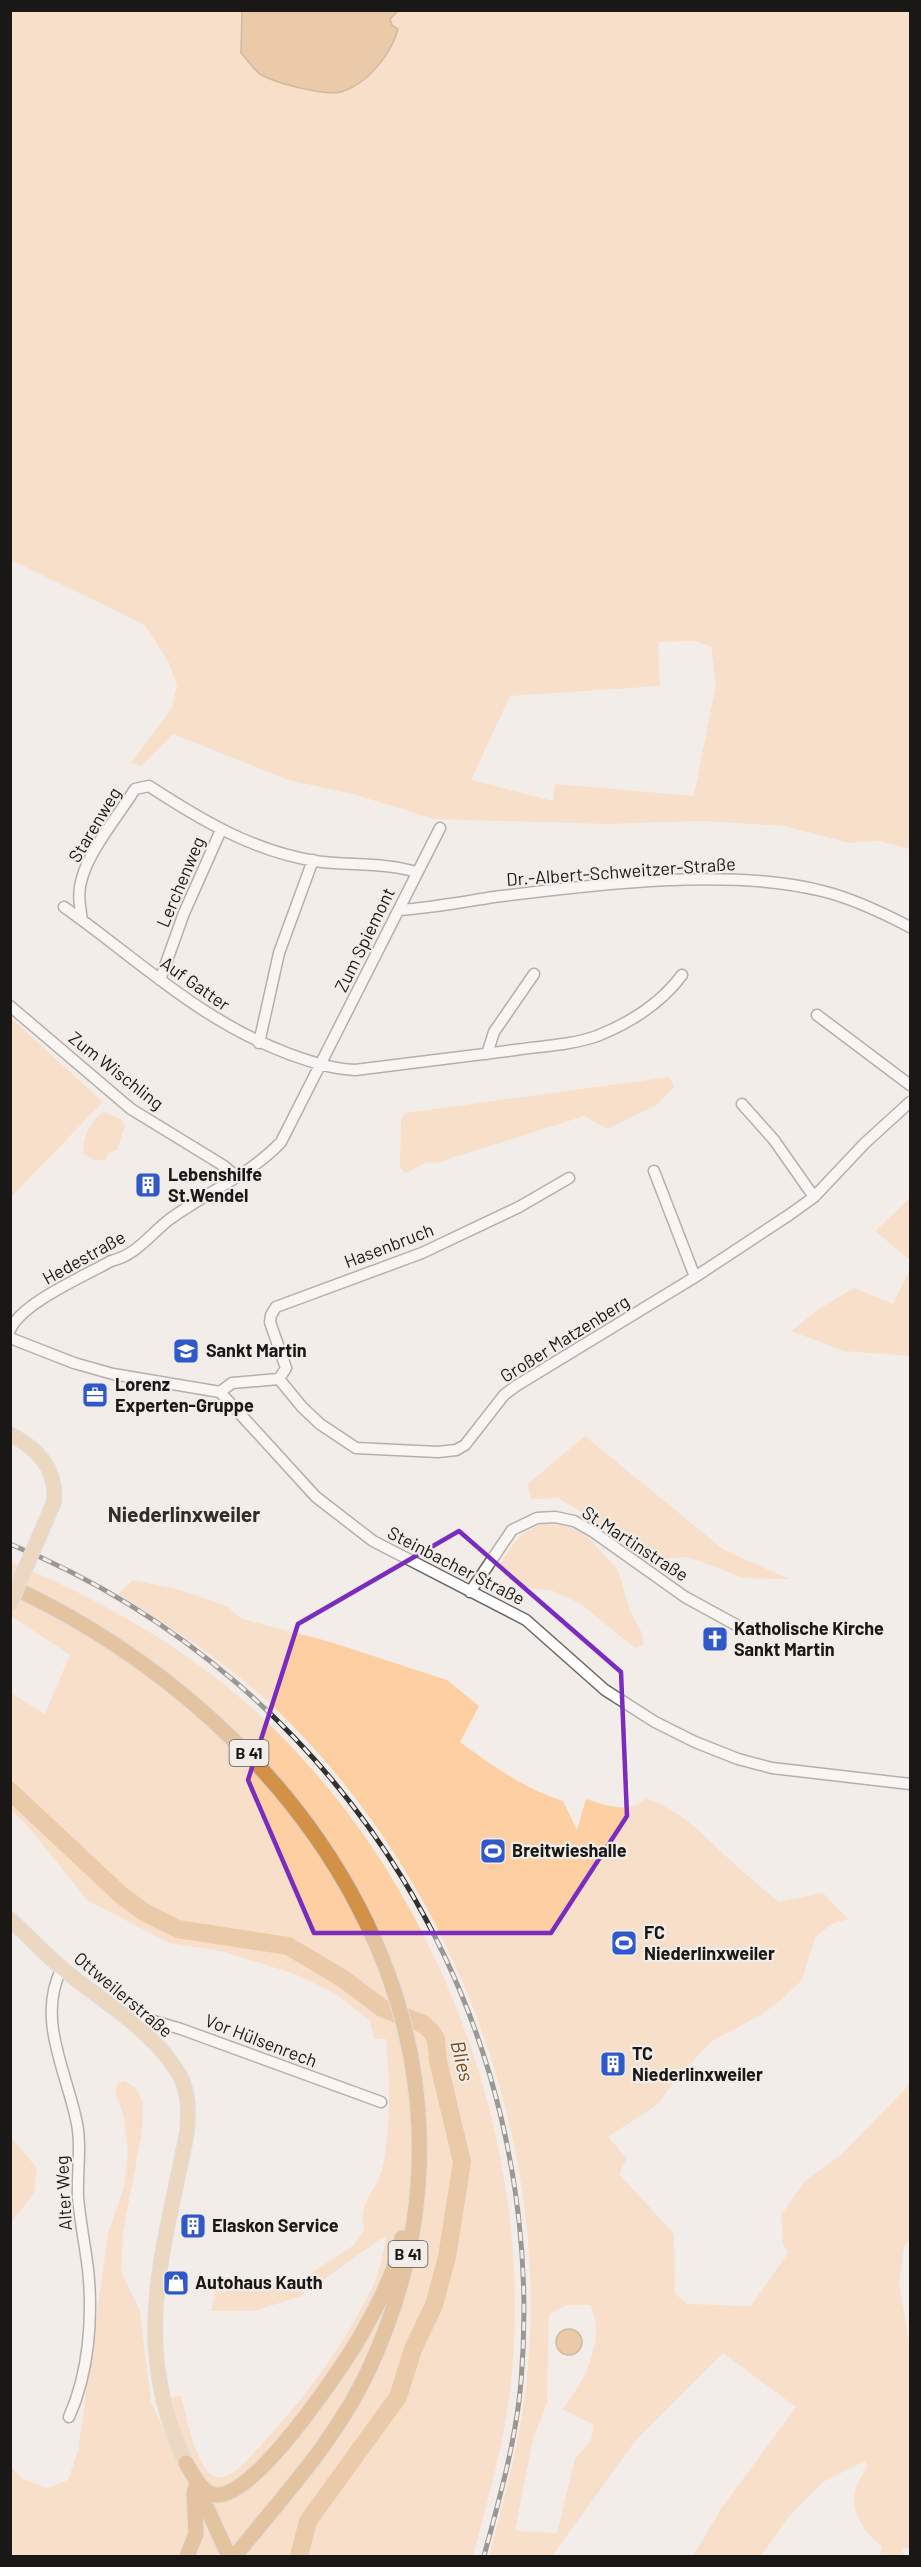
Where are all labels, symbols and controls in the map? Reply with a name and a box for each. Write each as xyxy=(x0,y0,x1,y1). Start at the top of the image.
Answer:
street label: Starenweg xyxy=(63,783,125,866)
street label: Lerchenweg xyxy=(151,833,209,930)
street label: Dr.-Albert-Schweitzer-Straße xyxy=(506,852,736,890)
street label: Zum Spiemont xyxy=(329,884,399,995)
street label: Auf Gatter xyxy=(157,951,235,1015)
street label: Zum Wischling xyxy=(65,1026,168,1114)
place label: Lebenshilfe St.Wendel xyxy=(168,1163,262,1206)
building icon: Lebenshilfe St.Wendel xyxy=(133,1170,163,1200)
street label: Hasenbruch xyxy=(341,1218,436,1272)
street label: Hedestraße xyxy=(38,1225,129,1289)
street label: Großer Matzenberg xyxy=(496,1290,633,1387)
school or university icon: Sankt Martin xyxy=(171,1336,201,1366)
place label: Sankt Martin xyxy=(206,1339,307,1361)
place label: Lorenz Experten-Gruppe xyxy=(115,1373,254,1416)
office icon: Lorenz Experten-Gruppe xyxy=(80,1380,110,1410)
district label: Niederlinxweiler xyxy=(108,1501,260,1526)
street label: St.Martinstraße xyxy=(578,1501,693,1586)
street label: Steinbacher Straße xyxy=(384,1521,529,1609)
place label: Katholische Kirche Sankt Martin xyxy=(734,1617,884,1660)
church icon: Katholische Kirche Sankt Martin xyxy=(700,1624,730,1654)
road number: B 41 xyxy=(230,1740,268,1766)
sports icon: Breitwieshalle xyxy=(478,1836,508,1866)
place label: Breitwieshalle xyxy=(512,1839,627,1861)
place label: FC Niederlinxweiler xyxy=(644,1921,775,1964)
sports icon: FC Niederlinxweiler xyxy=(609,1928,639,1958)
street label: Ottweilerstraße xyxy=(70,1947,177,2042)
street label: Vor Hülsenrech xyxy=(202,2009,321,2072)
water label: Blies xyxy=(446,2038,480,2084)
place label: TC Niederlinxweiler xyxy=(632,2042,763,2085)
building icon: TC Niederlinxweiler xyxy=(598,2049,628,2079)
street label: Alter Weg xyxy=(50,2155,76,2231)
building icon: Elaskon Service xyxy=(178,2211,208,2241)
place label: Elaskon Service xyxy=(212,2214,339,2236)
road number: B 41 xyxy=(388,2241,428,2267)
shop icon: Autohaus Kauth xyxy=(161,2268,191,2298)
place label: Autohaus Kauth xyxy=(195,2271,323,2293)

